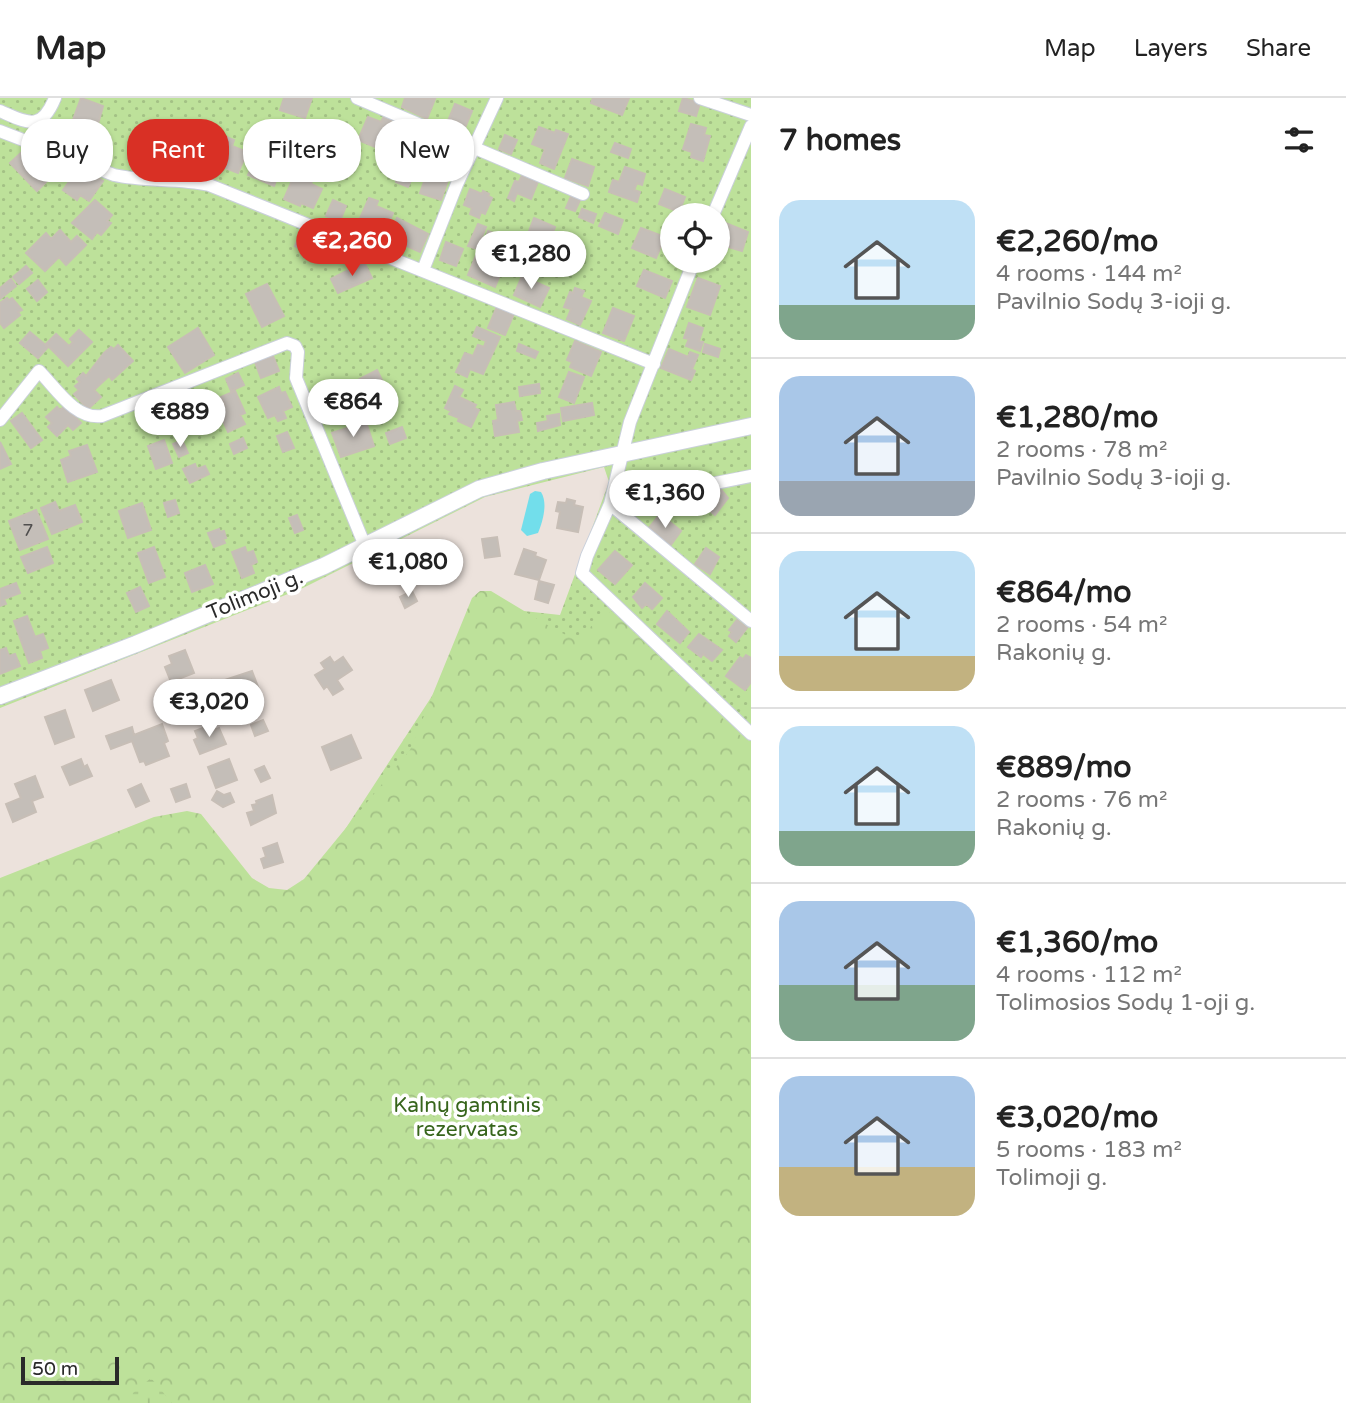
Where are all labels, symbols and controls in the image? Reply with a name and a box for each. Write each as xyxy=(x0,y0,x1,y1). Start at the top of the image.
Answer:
text: Map xyxy=(35,29,106,68)
text: Map xyxy=(1044,34,1096,63)
text: Layers xyxy=(1134,34,1208,63)
text: Share xyxy=(1246,34,1311,63)
chip: Buy xyxy=(21,119,113,182)
chip: Rent xyxy=(127,119,229,182)
chip: Filters xyxy=(243,119,361,182)
chip: New xyxy=(375,119,474,182)
icon: filters xyxy=(1280,121,1318,159)
text: 7 homes xyxy=(779,122,901,159)
map controls xyxy=(660,203,730,273)
button: locate xyxy=(660,203,730,273)
pin: €2,260 xyxy=(295,218,409,278)
text: €2,260/mo xyxy=(996,223,1158,260)
text: €2,260 xyxy=(312,227,392,255)
icon: home xyxy=(835,228,919,312)
pin: €1,280 xyxy=(474,232,588,291)
text: €1,280 xyxy=(491,240,571,268)
text: 4 rooms · 144 m² xyxy=(996,260,1182,288)
text: Pavilnio Sodų 3-ioji g. xyxy=(996,288,1231,316)
pin: €864 xyxy=(312,380,394,439)
text: €864 xyxy=(323,388,383,416)
pin: €889 xyxy=(139,390,221,449)
text: €889 xyxy=(150,398,210,426)
text: €1,280/mo xyxy=(996,399,1158,436)
icon: home xyxy=(835,404,919,488)
text: 2 rooms · 78 m² xyxy=(996,436,1167,464)
text: Pavilnio Sodų 3-ioji g. xyxy=(996,464,1231,492)
pin: €1,360 xyxy=(608,470,722,530)
text: €1,360 xyxy=(625,479,705,507)
house number: 7 xyxy=(22,519,34,541)
pin: €1,080 xyxy=(351,540,465,599)
text: €1,080 xyxy=(368,548,448,576)
street label: Tolimoji g. xyxy=(203,564,307,626)
text: €864/mo xyxy=(996,574,1132,611)
icon: home xyxy=(835,579,919,663)
text: 2 rooms · 54 m² xyxy=(996,611,1167,639)
text: Rakonių g. xyxy=(996,639,1112,667)
pin: €3,020 xyxy=(152,680,266,739)
text: €3,020 xyxy=(169,688,249,716)
text: €889/mo xyxy=(996,749,1132,786)
icon: home xyxy=(835,754,919,838)
text: 2 rooms · 76 m² xyxy=(996,786,1167,814)
text: Rakonių g. xyxy=(996,814,1112,842)
text: €1,360/mo xyxy=(996,924,1158,961)
icon: home xyxy=(835,929,919,1013)
text: 4 rooms · 112 m² xyxy=(996,961,1182,989)
text: Tolimosios Sodų 1-oji g. xyxy=(996,989,1255,1017)
park label: Kalnų gamtinis rezervatas xyxy=(393,1093,541,1142)
text: €3,020/mo xyxy=(996,1099,1158,1136)
icon: home xyxy=(835,1104,919,1188)
text: 5 rooms · 183 m² xyxy=(996,1136,1182,1164)
text: Tolimoji g. xyxy=(996,1164,1107,1192)
scale bar xyxy=(21,1354,119,1386)
text: 50 m xyxy=(32,1358,78,1380)

